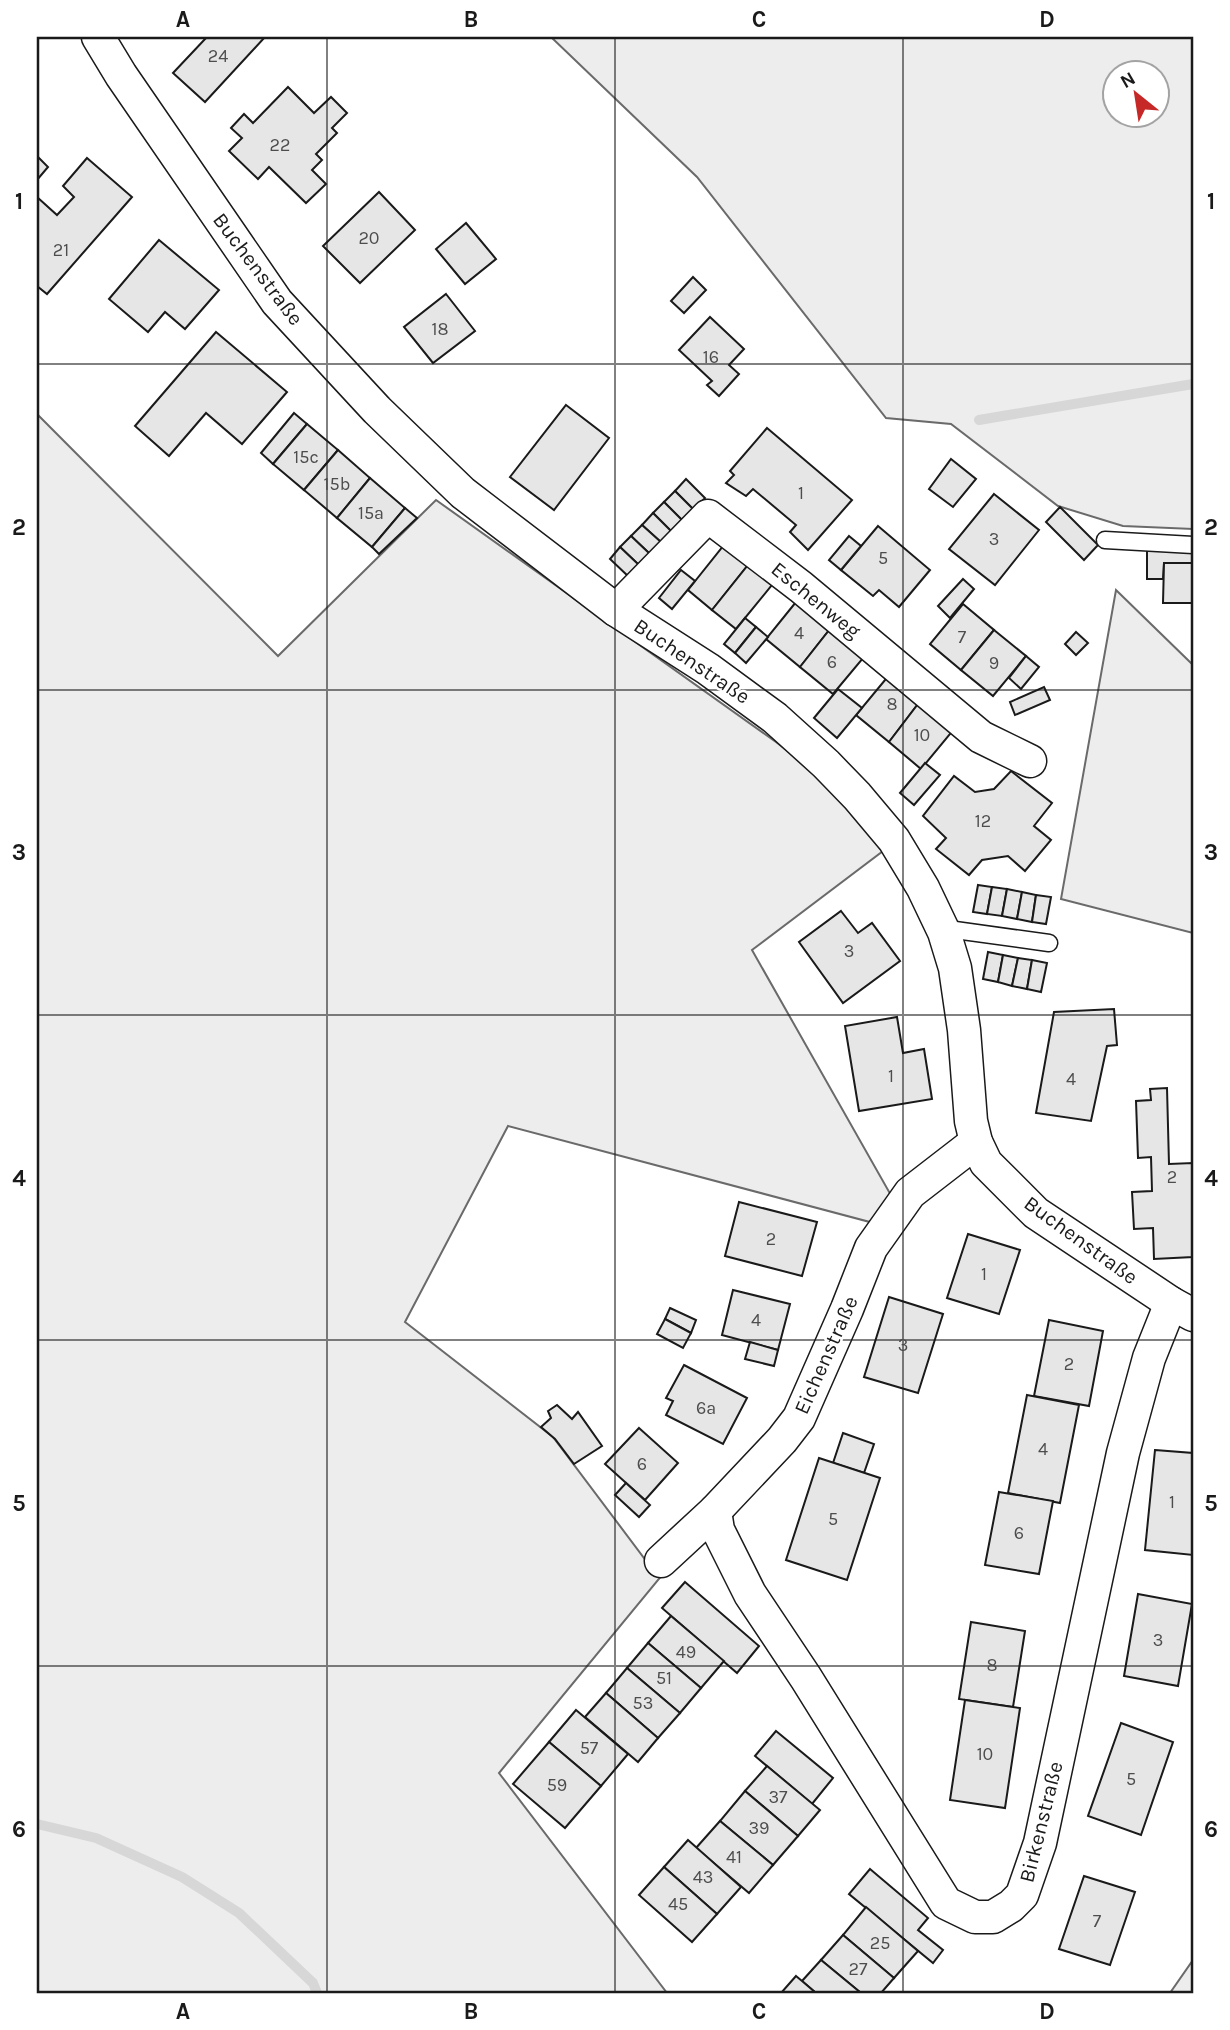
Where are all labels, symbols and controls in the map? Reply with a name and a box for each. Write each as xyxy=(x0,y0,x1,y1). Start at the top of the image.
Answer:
text: A xyxy=(176,6,190,33)
text: B xyxy=(464,6,478,33)
text: C xyxy=(752,6,766,33)
text: D xyxy=(1039,6,1055,33)
house number: 24 xyxy=(208,45,228,67)
north arrow xyxy=(1100,60,1170,130)
text: N xyxy=(1117,67,1139,93)
house number: 22 xyxy=(270,134,290,156)
text: 1 xyxy=(15,188,23,215)
text: 1 xyxy=(1207,188,1215,215)
street label: Buchenstraße xyxy=(208,208,308,330)
house number: 20 xyxy=(358,227,380,249)
house number: 21 xyxy=(53,239,69,261)
house number: 18 xyxy=(431,318,449,340)
house number: 16 xyxy=(703,346,719,368)
house number: 15c xyxy=(293,446,319,468)
house number: 15b xyxy=(324,473,350,495)
house number: 1 xyxy=(798,482,804,504)
house number: 15a xyxy=(358,502,384,524)
text: 2 xyxy=(12,514,26,541)
text: 2 xyxy=(1204,514,1218,541)
house number: 3 xyxy=(989,528,999,550)
house number: 5 xyxy=(878,547,888,569)
street label: Eschenweg xyxy=(767,557,865,643)
street label: Buchenstraße xyxy=(630,613,754,709)
house number: 4 xyxy=(794,622,804,644)
house number: 7 xyxy=(958,626,967,648)
house number: 6 xyxy=(827,651,837,673)
house number: 9 xyxy=(989,652,999,674)
house number: 8 xyxy=(886,693,898,715)
house number: 10 xyxy=(914,724,930,746)
house number: 12 xyxy=(975,810,991,832)
text: 3 xyxy=(12,839,26,866)
text: 3 xyxy=(1204,839,1218,866)
house number: 3 xyxy=(844,940,854,962)
house number: 1 xyxy=(888,1065,894,1087)
house number: 4 xyxy=(1066,1068,1076,1090)
text: 4 xyxy=(12,1165,26,1192)
text: 4 xyxy=(1204,1165,1218,1192)
house number: 2 xyxy=(1167,1166,1177,1188)
street label: Buchenstraße xyxy=(1020,1191,1142,1289)
house number: 2 xyxy=(766,1228,776,1250)
house number: 1 xyxy=(981,1263,987,1285)
street label: Eichenstraße xyxy=(789,1292,863,1418)
house number: 4 xyxy=(751,1309,761,1331)
house number: 3 xyxy=(898,1334,908,1356)
house number: 2 xyxy=(1064,1353,1074,1375)
house number: 6a xyxy=(696,1397,716,1419)
house number: 4 xyxy=(1038,1438,1048,1460)
house number: 6 xyxy=(637,1453,647,1475)
text: 5 xyxy=(12,1490,26,1517)
text: 5 xyxy=(1204,1490,1218,1517)
house number: 1 xyxy=(1169,1491,1175,1513)
house number: 5 xyxy=(828,1508,838,1530)
house number: 6 xyxy=(1014,1522,1024,1544)
house number: 3 xyxy=(1153,1629,1163,1651)
house number: 49 xyxy=(676,1641,696,1663)
house number: 8 xyxy=(986,1654,998,1676)
house number: 51 xyxy=(656,1667,672,1689)
house number: 53 xyxy=(633,1692,653,1714)
house number: 57 xyxy=(580,1737,599,1759)
house number: 10 xyxy=(977,1743,993,1765)
street label: Birkenstraße xyxy=(1014,1759,1068,1885)
house number: 5 xyxy=(1126,1768,1136,1790)
house number: 59 xyxy=(547,1774,567,1796)
house number: 37 xyxy=(768,1786,788,1808)
text: 6 xyxy=(12,1816,26,1843)
text: 6 xyxy=(1204,1816,1218,1843)
house number: 39 xyxy=(748,1817,770,1839)
house number: 41 xyxy=(726,1846,742,1868)
house number: 43 xyxy=(693,1866,713,1888)
house number: 45 xyxy=(668,1893,688,1915)
house number: 7 xyxy=(1093,1910,1102,1932)
house number: 25 xyxy=(870,1932,890,1954)
house number: 27 xyxy=(849,1958,868,1980)
text: A xyxy=(176,1998,190,2025)
text: B xyxy=(464,1998,478,2025)
text: C xyxy=(752,1998,766,2025)
text: D xyxy=(1039,1998,1055,2025)

